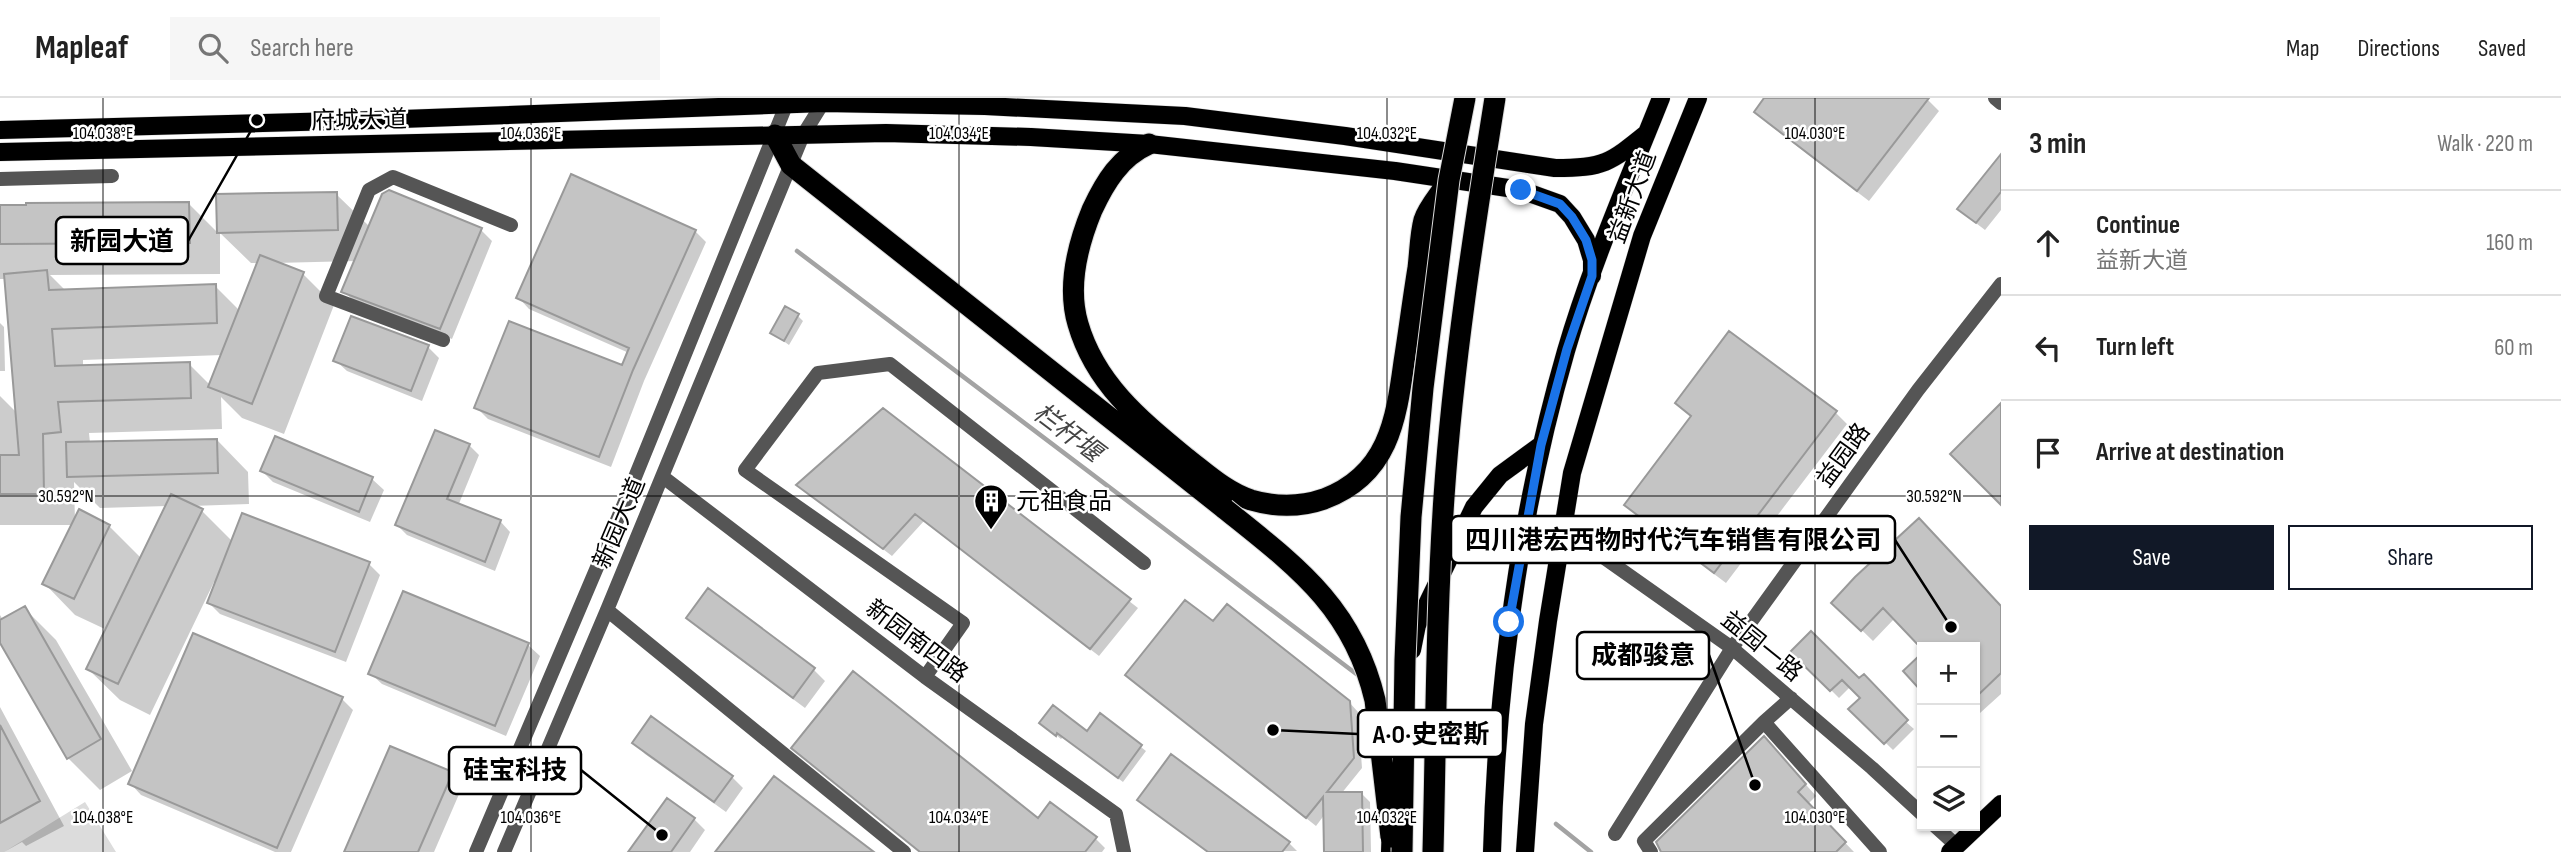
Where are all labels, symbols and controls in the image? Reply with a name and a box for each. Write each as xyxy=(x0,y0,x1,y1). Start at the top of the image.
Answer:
search box xyxy=(170,17,660,80)
text: Mapleaf xyxy=(35,28,128,68)
icon: search xyxy=(194,29,232,67)
text: Search here xyxy=(250,33,354,64)
text: Map xyxy=(2286,34,2319,63)
text: Directions xyxy=(2357,34,2440,63)
text: Saved xyxy=(2478,34,2526,63)
street label: 府城大道 xyxy=(311,105,407,136)
text: 104.038°E xyxy=(73,123,133,144)
text: 104.036°E xyxy=(501,123,561,144)
text: 104.034°E xyxy=(929,123,989,144)
text: 104.032°E xyxy=(1357,123,1417,144)
text: 104.030°E xyxy=(1784,123,1846,144)
text: 3 min xyxy=(2029,126,2086,162)
text: Walk · 220 m xyxy=(2437,130,2533,158)
street label: 益新大道 xyxy=(1602,147,1663,247)
route end xyxy=(1505,174,1536,205)
text: Continue xyxy=(2096,210,2180,241)
callout: 新园大道 xyxy=(56,217,188,264)
icon: ahead xyxy=(2029,224,2067,262)
text: 新园大道 xyxy=(70,227,174,258)
text: 160 m xyxy=(2486,229,2533,257)
text: 益新大道 xyxy=(2096,247,2188,275)
icon: left xyxy=(2029,329,2067,367)
text: Turn left xyxy=(2096,332,2174,363)
text: 60 m xyxy=(2494,334,2533,362)
water label: 栏杆堰 xyxy=(1027,397,1111,471)
street label: 益园路 xyxy=(1811,418,1876,493)
icon: arrive xyxy=(2029,434,2067,472)
text: Arrive at destination xyxy=(2096,437,2284,468)
street label: 新园大道 xyxy=(587,473,652,573)
building icon: 元祖食品 xyxy=(972,482,1010,531)
text: 30.592°N xyxy=(38,486,94,507)
text: 30.592°N xyxy=(1906,486,1962,507)
place label: 元祖食品 xyxy=(1016,487,1112,516)
callout: 四川港宏西物时代汽车销售有限公司 xyxy=(1451,516,1895,563)
button: Save xyxy=(2029,525,2274,590)
button: Share xyxy=(2288,525,2533,590)
text: 四川港宏西物时代汽车销售有限公司 xyxy=(1465,526,1881,557)
street label: 新园南四路 xyxy=(860,594,973,689)
street label: 益园一路 xyxy=(1715,605,1808,688)
route start xyxy=(1493,606,1524,637)
callout: 成都骏意 xyxy=(1577,632,1709,679)
text: 成都骏意 xyxy=(1591,641,1695,672)
map controls xyxy=(1917,642,1980,831)
button: + xyxy=(1917,642,1980,705)
button: − xyxy=(1917,705,1980,768)
callout: A·O·史密斯 xyxy=(1358,710,1503,757)
text: A·O·史密斯 xyxy=(1372,720,1489,751)
callout: 硅宝科技 xyxy=(449,747,581,794)
text: 硅宝科技 xyxy=(463,756,567,787)
button: layers xyxy=(1917,768,1980,831)
text: 104.038°E xyxy=(73,807,133,828)
text: 104.036°E xyxy=(501,807,561,828)
text: 104.034°E xyxy=(929,807,989,828)
text: 104.032°E xyxy=(1357,807,1417,828)
text: 104.030°E xyxy=(1784,807,1846,828)

